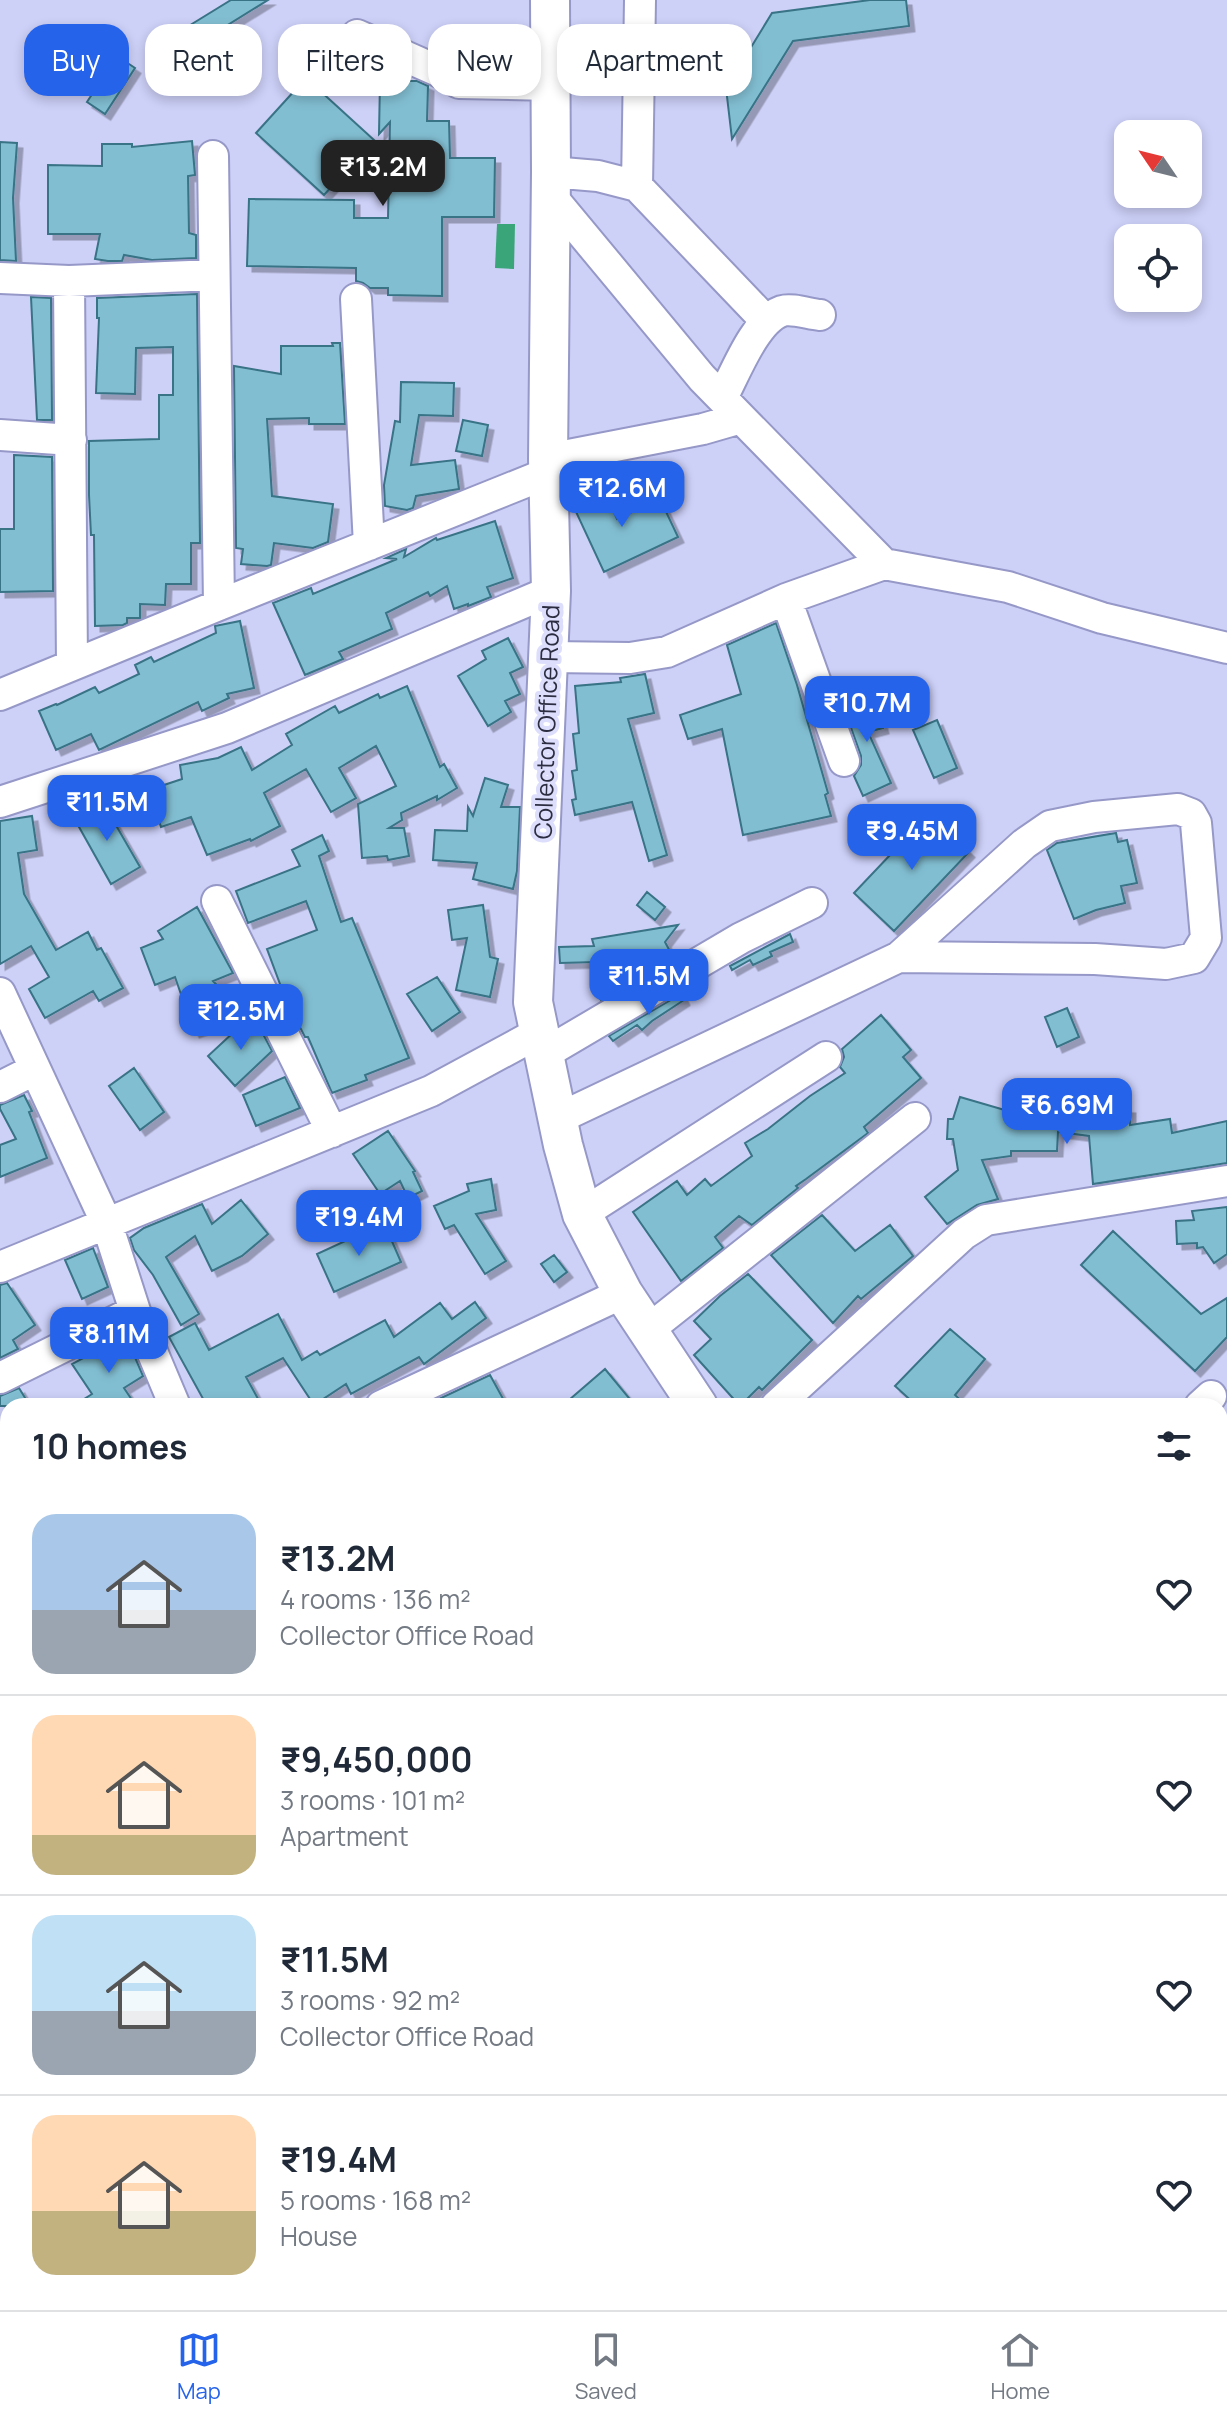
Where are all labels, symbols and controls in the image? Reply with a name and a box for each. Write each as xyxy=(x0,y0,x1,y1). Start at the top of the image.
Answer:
chip: Buy xyxy=(24,24,129,96)
chip: Rent xyxy=(145,24,262,96)
chip: Filters xyxy=(278,24,412,96)
chip: New xyxy=(428,24,541,96)
chip: Apartment xyxy=(557,24,752,96)
north arrow xyxy=(1114,120,1202,208)
map controls xyxy=(1114,120,1202,312)
pin: ₹13.2M xyxy=(318,140,448,208)
text: ₹13.2M xyxy=(339,148,427,184)
button: locate xyxy=(1114,224,1202,312)
pin: ₹12.6M xyxy=(557,461,687,529)
text: ₹12.6M xyxy=(577,469,667,505)
street label: Collector Office Road xyxy=(525,604,567,840)
pin: ₹10.7M xyxy=(802,676,932,744)
text: ₹10.7M xyxy=(823,684,911,720)
pin: ₹11.5M xyxy=(42,775,172,843)
text: ₹11.5M xyxy=(65,783,149,819)
pin: ₹9.45M xyxy=(847,804,977,872)
text: ₹9.45M xyxy=(865,812,959,848)
pin: ₹11.5M xyxy=(584,949,714,1017)
text: ₹11.5M xyxy=(607,957,691,993)
pin: ₹12.5M xyxy=(176,984,306,1052)
text: ₹12.5M xyxy=(197,992,285,1028)
pin: ₹6.69M xyxy=(1002,1078,1132,1146)
text: ₹6.69M xyxy=(1020,1086,1114,1122)
pin: ₹19.4M xyxy=(294,1190,424,1258)
text: ₹19.4M xyxy=(314,1198,404,1234)
pin: ₹8.11M xyxy=(44,1307,174,1375)
text: ₹8.11M xyxy=(68,1315,150,1351)
text: 10 homes xyxy=(32,1423,188,1469)
icon: filters xyxy=(1152,1424,1196,1468)
text: ₹13.2M xyxy=(280,1535,395,1581)
icon: home xyxy=(96,1546,192,1642)
icon: heart xyxy=(1152,1572,1196,1616)
text: 4 rooms · 136 m² xyxy=(280,1581,471,1617)
text: Collector Office Road xyxy=(280,1617,534,1653)
text: ₹9,450,000 xyxy=(280,1736,473,1782)
icon: home xyxy=(96,1747,192,1843)
icon: heart xyxy=(1152,1773,1196,1817)
text: 3 rooms · 101 m² xyxy=(280,1782,465,1818)
text: Apartment xyxy=(280,1818,409,1854)
text: ₹11.5M xyxy=(280,1936,389,1982)
icon: home xyxy=(96,1947,192,2043)
icon: heart xyxy=(1152,1973,1196,2017)
text: 3 rooms · 92 m² xyxy=(280,1982,460,2018)
text: Collector Office Road xyxy=(280,2018,534,2054)
text: ₹19.4M xyxy=(280,2136,397,2182)
icon: home xyxy=(96,2147,192,2243)
icon: heart xyxy=(1152,2173,1196,2217)
text: 5 rooms · 168 m² xyxy=(280,2182,471,2218)
text: House xyxy=(280,2218,357,2254)
tab: Map xyxy=(177,2328,221,2406)
tab: Saved xyxy=(575,2328,637,2406)
tab: Home xyxy=(991,2328,1050,2406)

